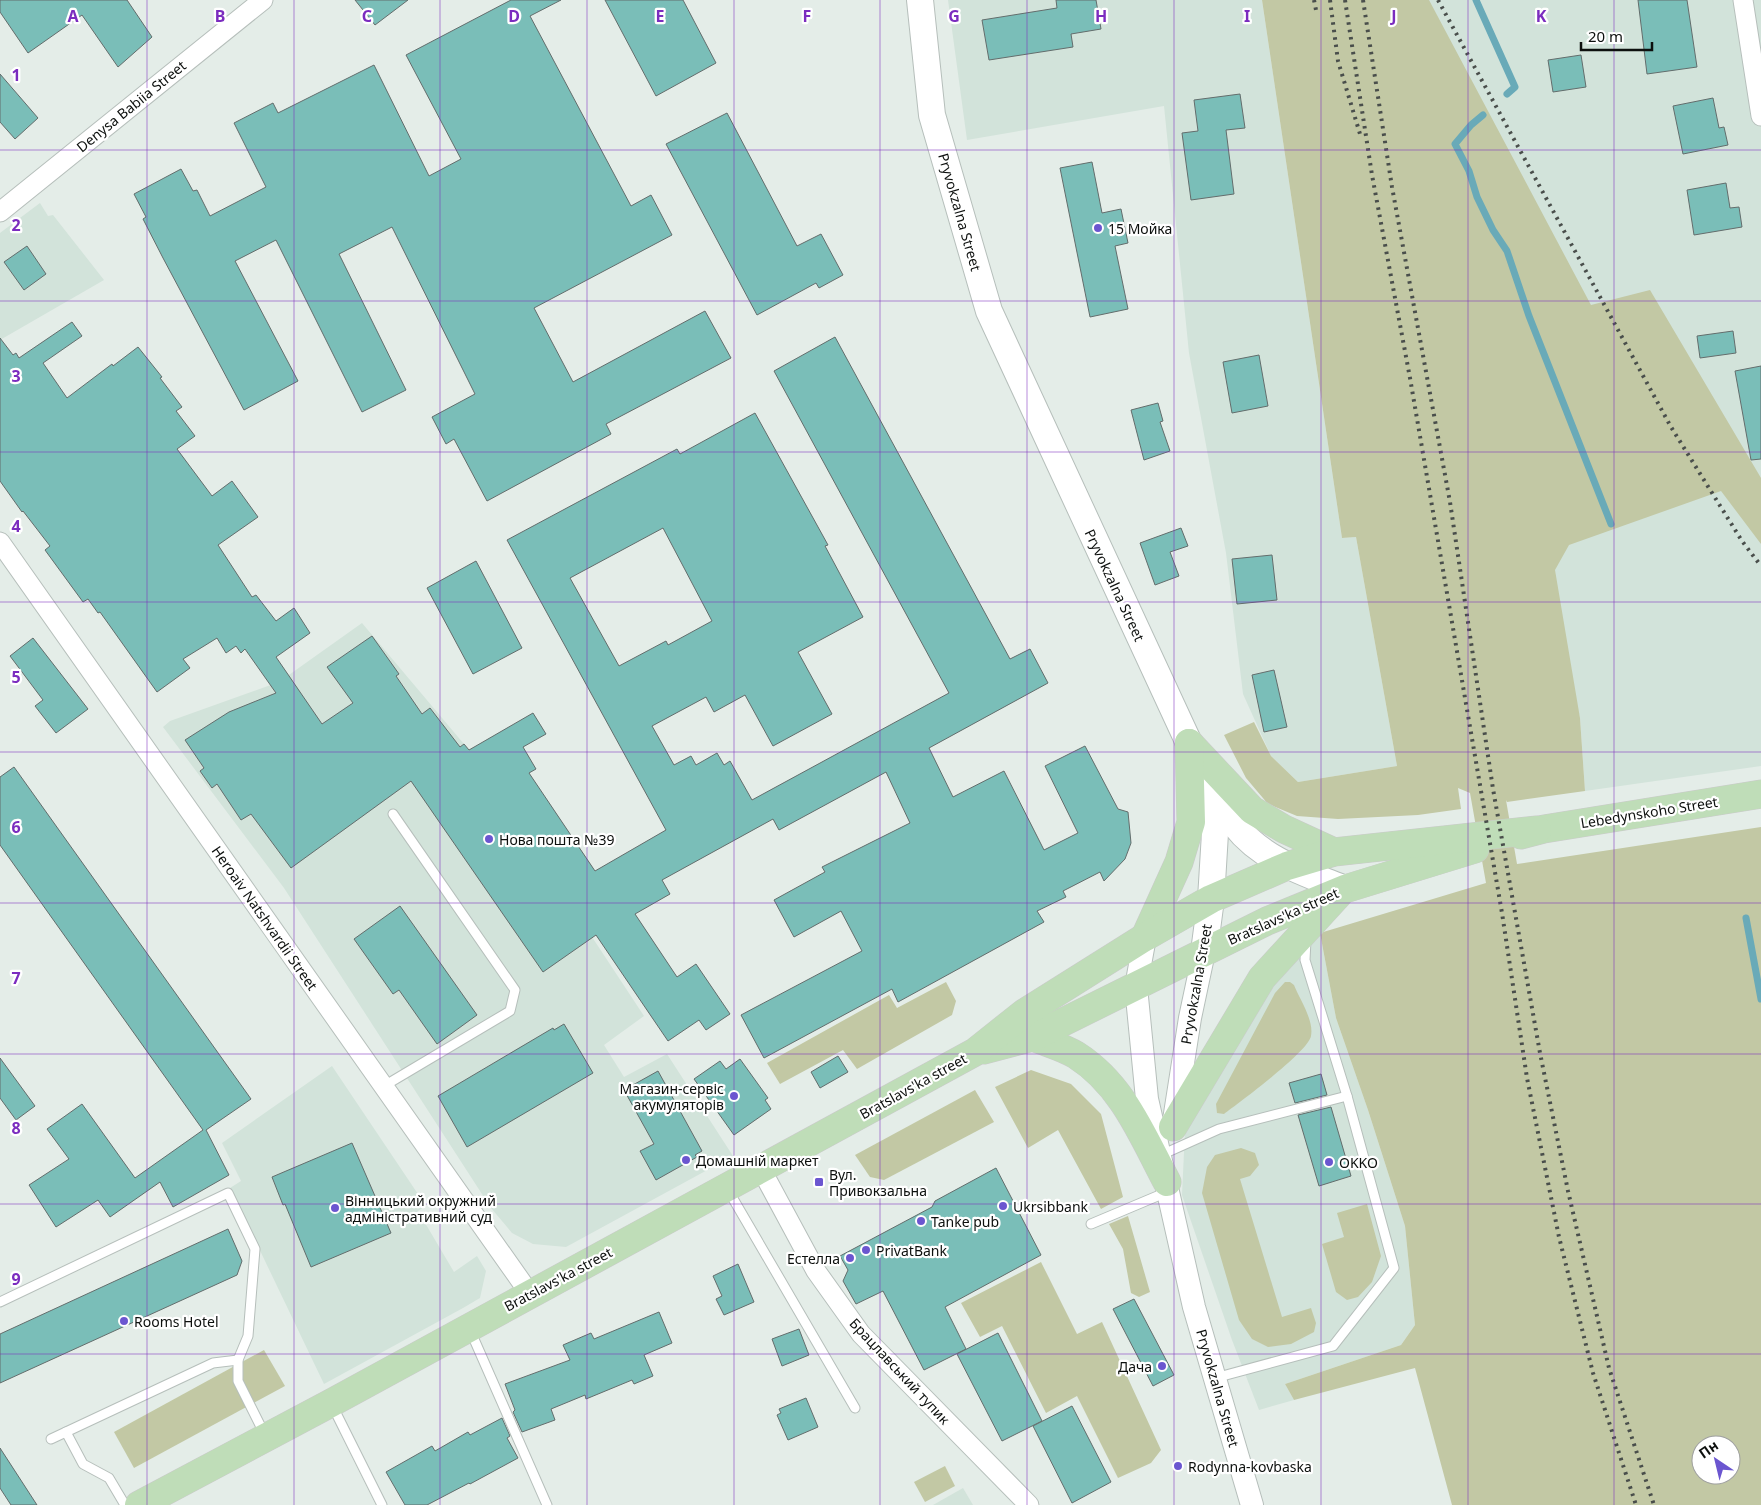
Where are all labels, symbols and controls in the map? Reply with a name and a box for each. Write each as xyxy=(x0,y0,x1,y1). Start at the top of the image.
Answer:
text: A xyxy=(67,5,79,27)
text: B xyxy=(215,5,225,27)
text: C xyxy=(362,5,372,27)
text: D xyxy=(508,5,520,27)
text: E xyxy=(656,5,665,27)
text: F xyxy=(803,5,811,27)
text: G xyxy=(948,5,960,27)
text: H xyxy=(1095,5,1107,27)
text: I xyxy=(1244,5,1250,27)
text: J xyxy=(1389,5,1397,27)
text: K xyxy=(1536,5,1547,27)
scale bar xyxy=(1581,20,1652,52)
text: 20 m xyxy=(1588,26,1623,46)
street label: Denysa Babiia Street xyxy=(72,56,190,156)
text: 1 xyxy=(11,64,21,86)
street label: Pryvokzalna Street xyxy=(934,151,986,273)
text: 2 xyxy=(11,214,21,236)
place label: 15 Мойка xyxy=(1108,219,1172,238)
marker: 15 Мойка xyxy=(1092,222,1104,234)
text: 3 xyxy=(11,365,21,387)
text: 4 xyxy=(11,515,21,537)
street label: Pryvokzalna Street xyxy=(1081,526,1149,644)
text: 5 xyxy=(11,666,21,688)
street label: Lebedynskoho Street xyxy=(1579,792,1719,832)
text: 6 xyxy=(11,816,21,838)
place label: Нова пошта №39 xyxy=(499,830,615,849)
marker: Нова пошта №39 xyxy=(483,833,495,845)
street label: Heroaiv Natshvardii Street xyxy=(208,842,322,994)
street label: Bratslavs'ka street xyxy=(1224,883,1342,949)
street label: Pryvokzalna Street xyxy=(1176,922,1216,1046)
text: 7 xyxy=(11,967,21,989)
street label: Bratslavs'ka street xyxy=(856,1049,970,1123)
place label: Магазин-сервіс акумуляторів xyxy=(620,1079,724,1114)
marker: Магазин-сервіс акумуляторів xyxy=(728,1090,740,1102)
text: 8 xyxy=(11,1117,21,1139)
place label: Домашній маркет xyxy=(696,1151,819,1170)
place label: OKKO xyxy=(1339,1153,1378,1172)
marker: Домашній маркет xyxy=(680,1154,692,1166)
marker: OKKO xyxy=(1323,1156,1335,1168)
place label: Вул. Привокзальна xyxy=(829,1165,927,1200)
marker: Вул. Привокзальна xyxy=(813,1176,825,1188)
place label: Вінницький окружний адміністративний суд xyxy=(345,1191,496,1226)
place label: Ukrsibbank xyxy=(1013,1197,1089,1216)
marker: Ukrsibbank xyxy=(997,1200,1009,1212)
marker: Вінницький окружний адміністративний суд xyxy=(329,1202,341,1214)
place label: Tanke pub xyxy=(931,1212,999,1231)
marker: Tanke pub xyxy=(915,1215,927,1227)
place label: PrivatBank xyxy=(876,1241,947,1260)
street label: Bratslavs'ka street xyxy=(501,1243,615,1315)
marker: PrivatBank xyxy=(860,1244,872,1256)
place label: Естелла xyxy=(787,1249,840,1268)
marker: Естелла xyxy=(844,1252,856,1264)
text: 9 xyxy=(11,1268,21,1290)
place label: Rooms Hotel xyxy=(134,1312,219,1331)
street label: Брацлавський тупик xyxy=(846,1314,955,1429)
marker: Rooms Hotel xyxy=(118,1315,130,1327)
street label: Pryvokzalna Street xyxy=(1192,1327,1244,1449)
place label: Дача xyxy=(1118,1357,1152,1376)
marker: Дача xyxy=(1156,1360,1168,1372)
north arrow xyxy=(1691,1435,1741,1485)
text: Пн xyxy=(1695,1435,1722,1462)
place label: Rodynna-kovbaska xyxy=(1188,1457,1312,1476)
marker: Rodynna-kovbaska xyxy=(1172,1460,1184,1472)

